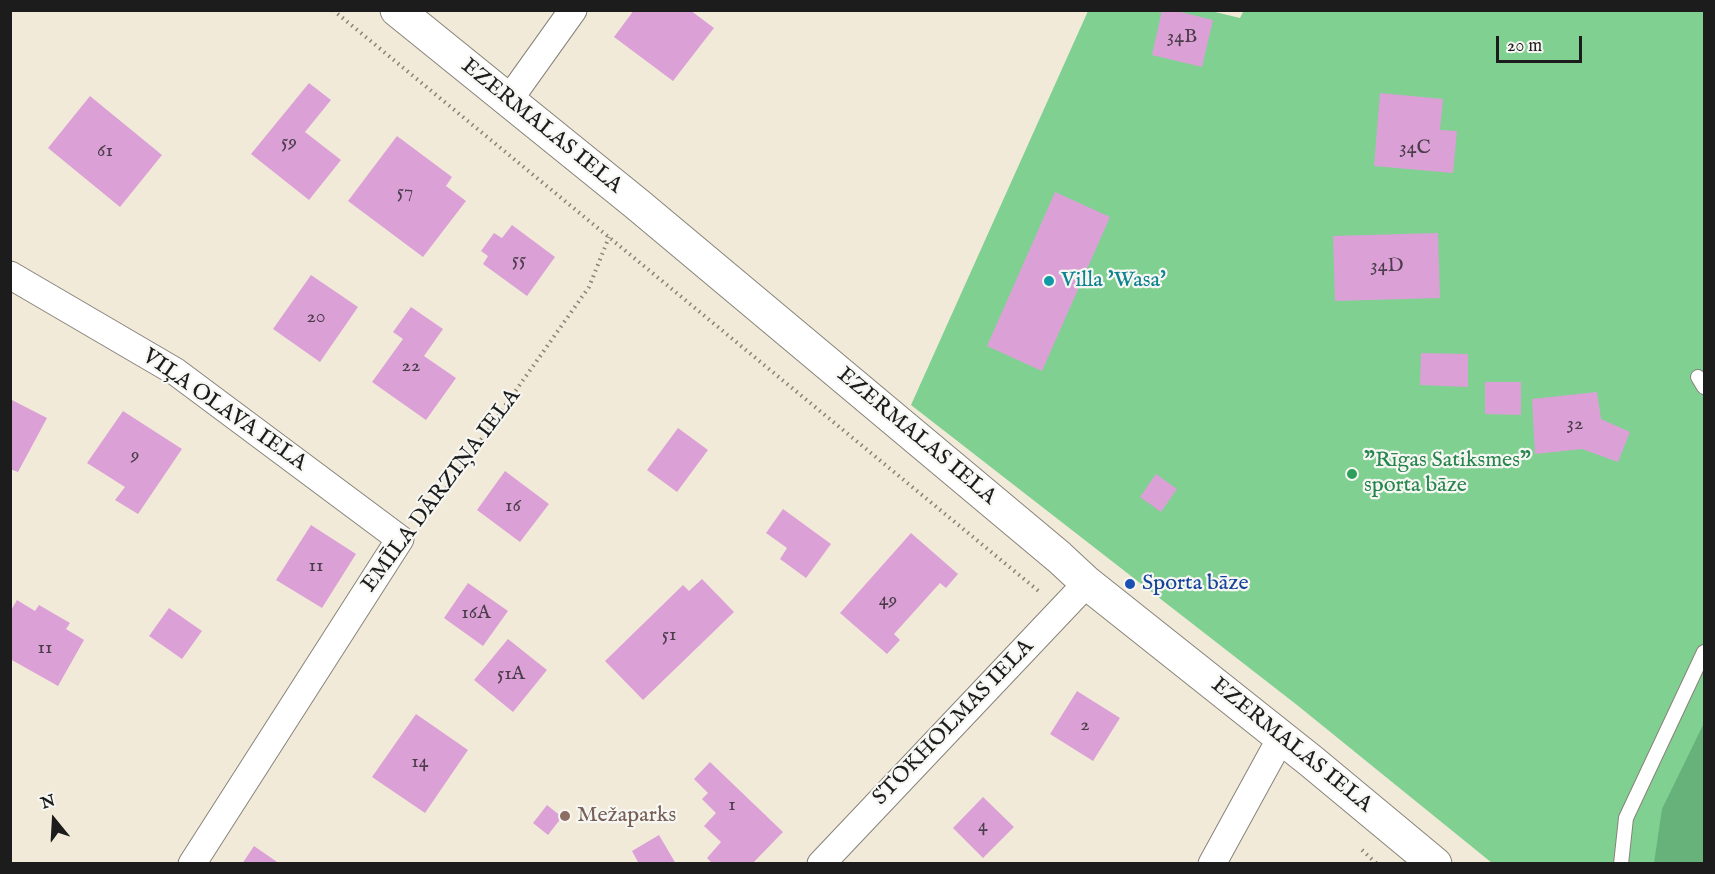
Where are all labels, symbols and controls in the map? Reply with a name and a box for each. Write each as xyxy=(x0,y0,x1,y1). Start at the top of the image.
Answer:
scale bar xyxy=(1499,24,1584,62)
house number: 34B xyxy=(1167,26,1197,50)
text: 20 m xyxy=(1507,35,1542,58)
street label: EZERMALAS IELA xyxy=(455,54,627,200)
house number: 59 xyxy=(281,131,297,155)
house number: 34C xyxy=(1399,137,1431,161)
house number: 61 xyxy=(97,140,113,164)
house number: 57 xyxy=(397,181,413,205)
house number: 55 xyxy=(512,249,526,273)
house number: 34D xyxy=(1370,255,1404,279)
place label: Villa 'Wasa' xyxy=(1061,268,1166,294)
marker: Villa 'Wasa' xyxy=(1042,274,1056,288)
house number: 20 xyxy=(306,306,326,330)
street label: VIĻA OLAVA IELA xyxy=(137,344,311,478)
house number: 22 xyxy=(402,355,420,379)
street label: EZERMALAS IELA xyxy=(831,363,1001,511)
street label: EMĪLA DĀRZIŅA IELA xyxy=(357,384,527,598)
house number: 32 xyxy=(1567,413,1583,437)
house number: 9 xyxy=(131,444,139,468)
place label: "Rīgas Satiksmes" sporta bāze xyxy=(1364,448,1531,500)
marker: "Rīgas Satiksmes" sporta bāze xyxy=(1345,467,1359,481)
house number: 16 xyxy=(505,495,521,519)
house number: 11 xyxy=(309,555,323,579)
place label: Sporta bāze xyxy=(1142,571,1248,597)
marker: Sporta bāze xyxy=(1123,577,1137,591)
house number: 49 xyxy=(879,589,897,613)
house number: 16A xyxy=(461,602,491,626)
house number: 51 xyxy=(662,624,676,648)
street label: STOKHOLMAS IELA xyxy=(868,635,1040,811)
house number: 11 xyxy=(38,637,52,661)
house number: 51A xyxy=(497,663,525,687)
street label: EZERMALAS IELA xyxy=(1205,673,1377,819)
house number: 2 xyxy=(1080,714,1090,738)
house number: 14 xyxy=(411,751,429,775)
north arrow xyxy=(24,790,84,850)
text: N xyxy=(39,791,58,815)
house number: 1 xyxy=(728,794,736,818)
place label: Mežaparks xyxy=(577,803,676,829)
marker: Mežaparks xyxy=(558,809,572,823)
house number: 4 xyxy=(978,815,988,839)

